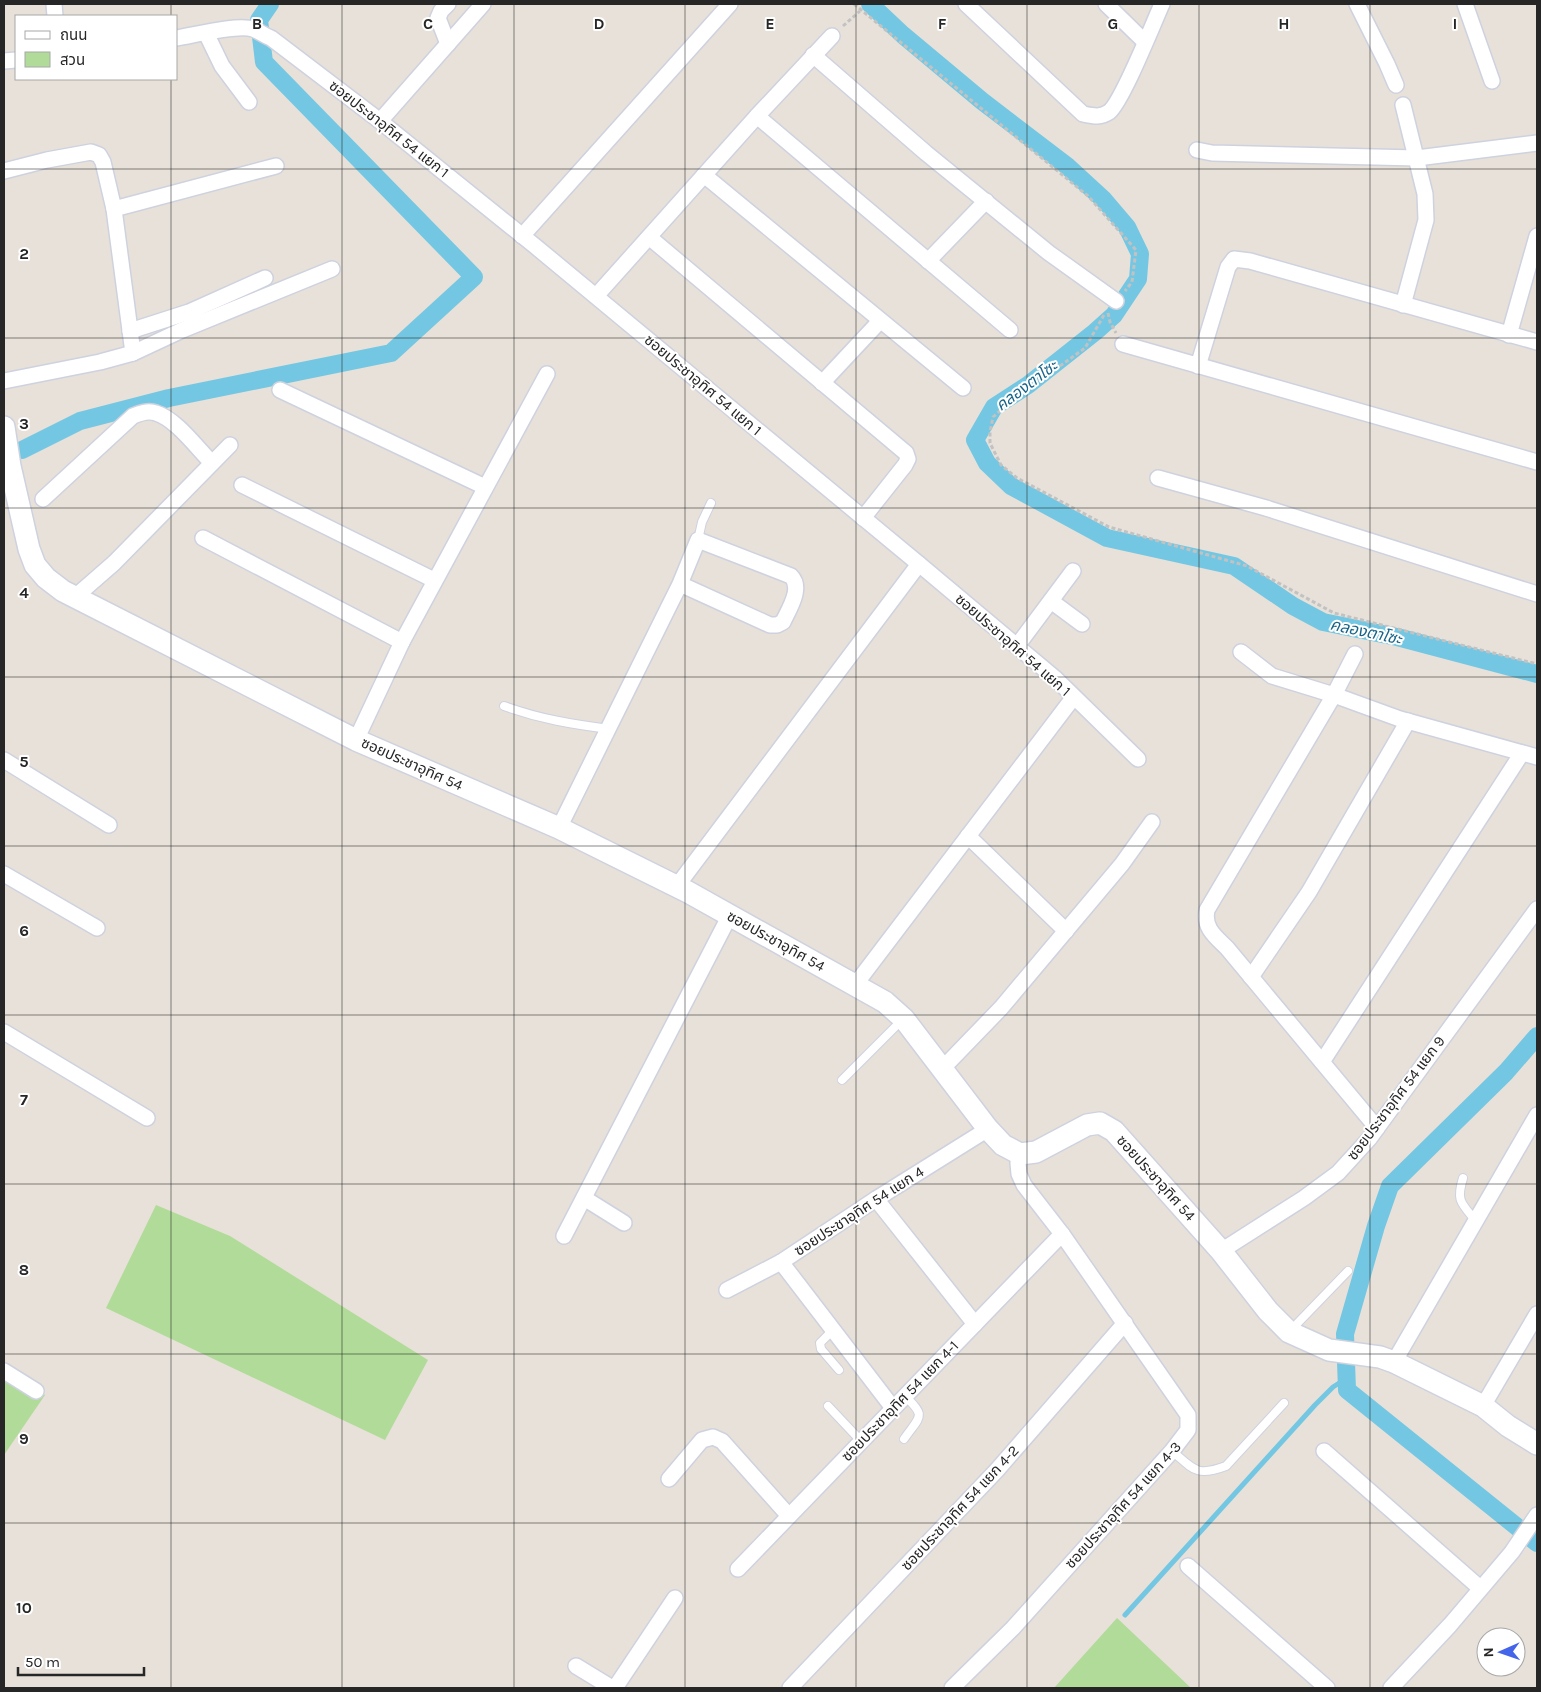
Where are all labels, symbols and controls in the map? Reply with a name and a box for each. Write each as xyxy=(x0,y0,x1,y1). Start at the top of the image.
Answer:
text: B xyxy=(252,14,262,33)
text: C xyxy=(423,14,433,33)
text: D xyxy=(594,14,605,33)
text: E xyxy=(765,14,775,33)
text: F xyxy=(938,14,947,33)
text: G xyxy=(1108,14,1118,33)
text: H xyxy=(1278,14,1290,33)
text: I xyxy=(1453,14,1457,33)
legend xyxy=(15,15,178,80)
text: ถนน xyxy=(60,26,87,44)
text: สวน xyxy=(60,51,85,69)
street label: ซอยประชาอุทิศ 54 แยก 1 xyxy=(325,77,453,181)
text: 2 xyxy=(19,244,29,263)
street label: ซอยประชาอุทิศ 54 แยก 1 xyxy=(641,331,765,439)
water label: คลองตาโซะ xyxy=(992,355,1062,415)
text: 3 xyxy=(19,414,29,433)
text: 4 xyxy=(19,583,29,602)
street label: ซอยประชาอุทิศ 54 แยก 1 xyxy=(952,590,1074,700)
water label: คลองตาโซะ xyxy=(1328,615,1405,649)
street label: ซอยประชาอุทิศ 54 xyxy=(358,734,466,795)
text: 5 xyxy=(19,752,29,771)
street label: ซอยประชาอุทิศ 54 xyxy=(724,907,829,976)
text: 6 xyxy=(19,921,29,940)
street label: ซอยประชาอุทิศ 54 แยก 9 xyxy=(1343,1032,1449,1164)
text: 7 xyxy=(20,1090,28,1109)
street label: ซอยประชาอุทิศ 54 xyxy=(1113,1131,1200,1225)
street label: ซอยประชาอุทิศ 54 แยก 4 xyxy=(791,1162,928,1260)
text: 8 xyxy=(19,1260,29,1279)
street label: ซอยประชาอุทิศ 54 แยก 4-1 xyxy=(838,1337,962,1465)
text: 9 xyxy=(19,1429,29,1448)
street label: ซอยประชาอุทิศ 54 แยก 4-3 xyxy=(1061,1438,1185,1572)
street label: ซอยประชาอุทิศ 54 แยก 4-2 xyxy=(897,1442,1023,1574)
text: 10 xyxy=(16,1598,32,1617)
north arrow xyxy=(1476,1627,1526,1677)
scale bar xyxy=(18,1644,144,1676)
text: N xyxy=(1480,1647,1497,1658)
text: 50 m xyxy=(25,1653,60,1671)

